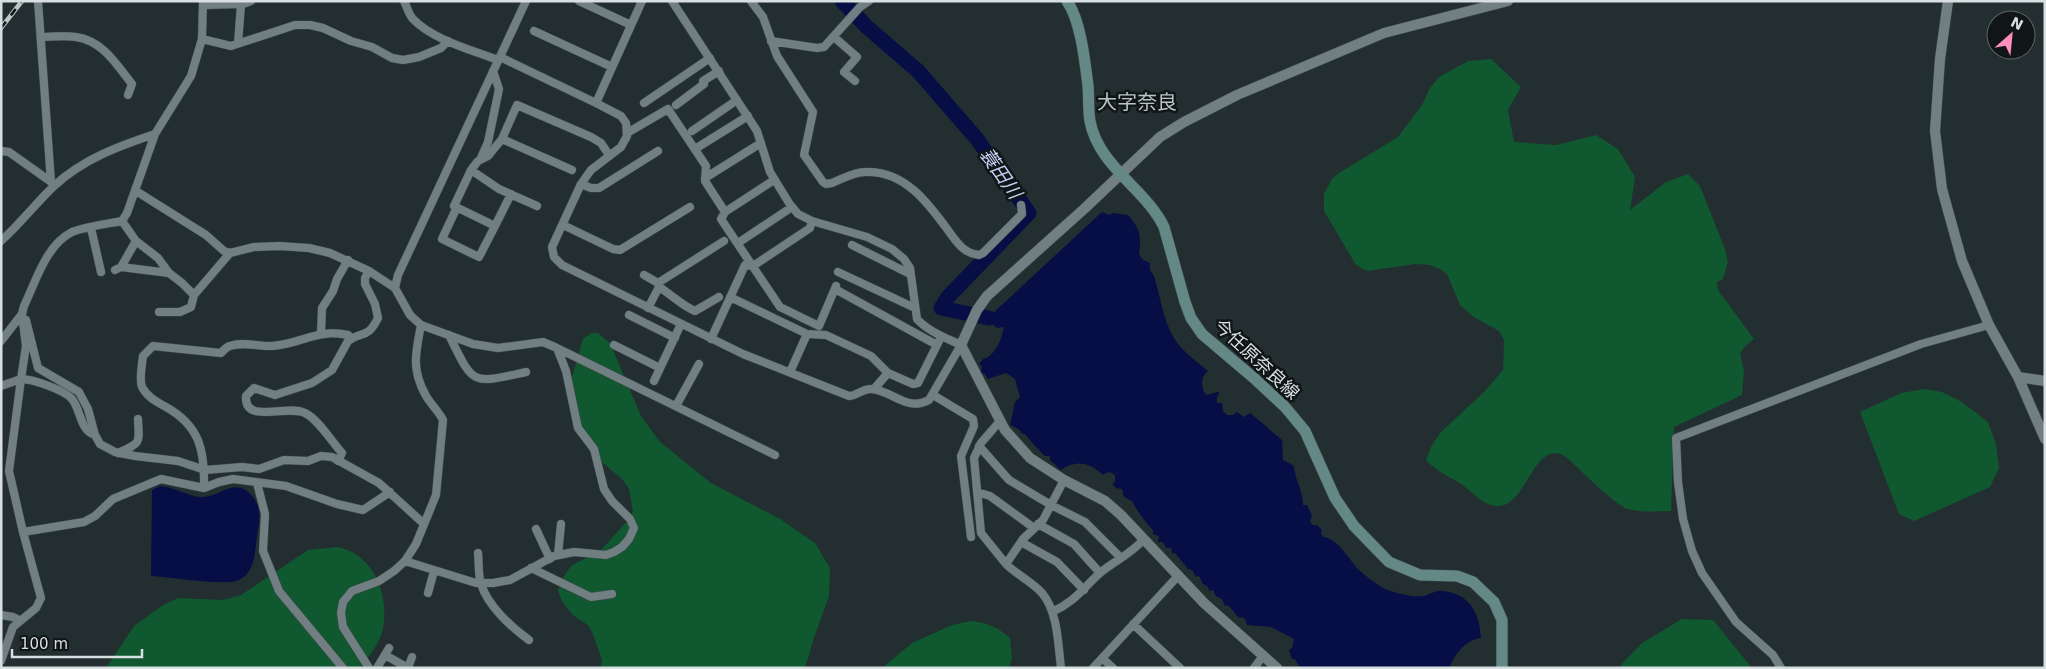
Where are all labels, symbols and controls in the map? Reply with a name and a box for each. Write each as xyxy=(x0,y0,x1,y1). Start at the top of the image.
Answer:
north arrow xyxy=(1986,10,2036,60)
text: N xyxy=(2008,14,2026,33)
district label: 大字奈良 xyxy=(1097,90,1177,114)
water label: 蓑田川 xyxy=(976,143,1028,204)
street label: 今任原奈良線 xyxy=(1210,314,1304,404)
scale bar xyxy=(12,626,142,658)
text: 100 m xyxy=(20,635,68,653)

